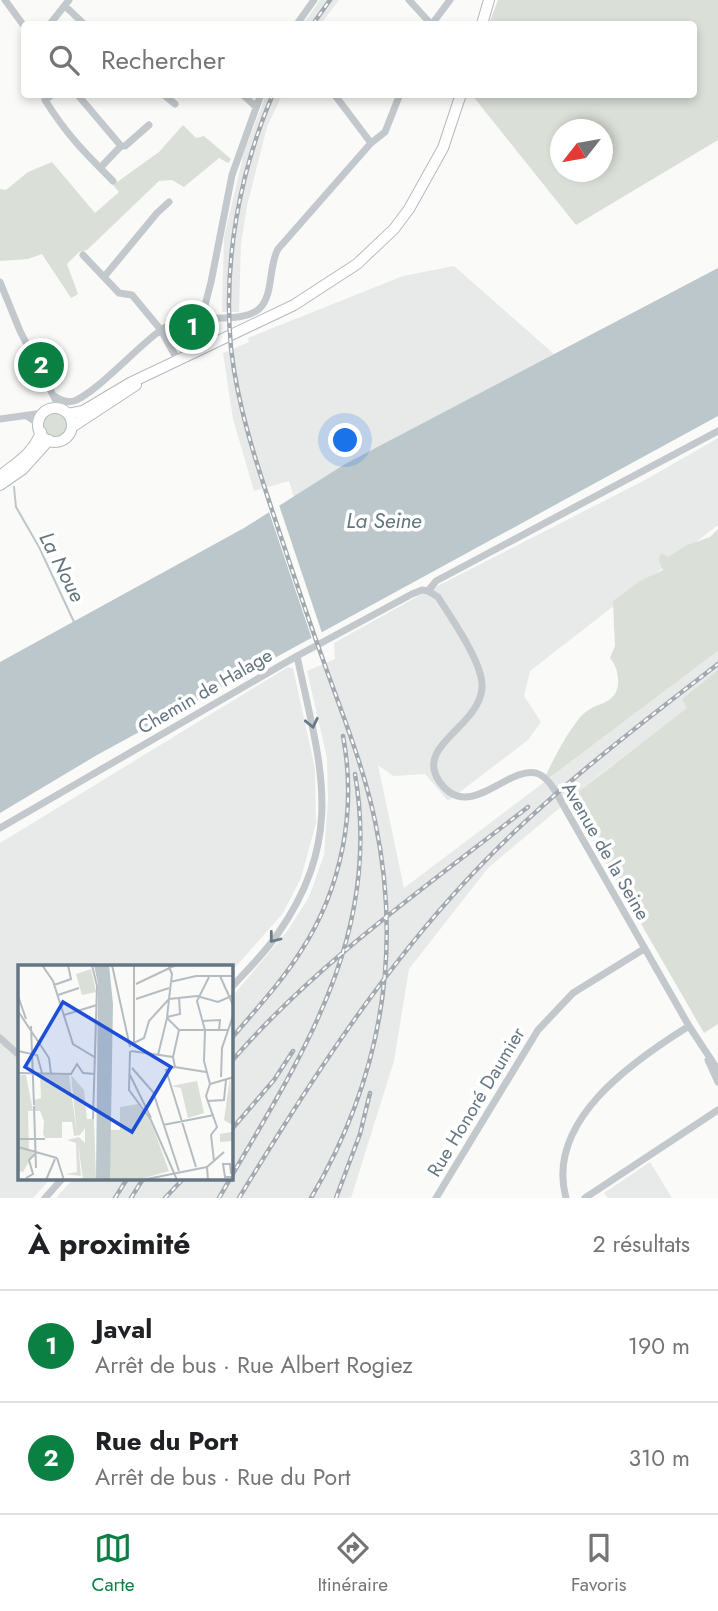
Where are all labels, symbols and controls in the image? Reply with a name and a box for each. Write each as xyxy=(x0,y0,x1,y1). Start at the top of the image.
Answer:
search box xyxy=(21,21,697,98)
icon: search xyxy=(45,41,83,79)
text: Rechercher xyxy=(101,41,225,79)
north arrow xyxy=(550,119,613,182)
pin: 1 xyxy=(169,301,215,353)
pin: 2 xyxy=(18,339,64,391)
your location xyxy=(328,423,362,457)
water label: La Seine xyxy=(346,506,422,536)
water label: La Noue xyxy=(32,527,93,608)
street label: Chemin de Halage xyxy=(133,641,277,741)
one-way arrow xyxy=(303,717,318,729)
street label: Avenue de la Seine xyxy=(555,777,657,925)
one-way arrow xyxy=(270,930,283,943)
inset map xyxy=(18,965,233,1180)
street label: Rue Honoré Daumier xyxy=(421,1022,532,1182)
text: À proximité xyxy=(28,1222,191,1265)
text: 2 résultats xyxy=(593,1227,690,1261)
text: Javal xyxy=(95,1310,152,1348)
text: 1 xyxy=(45,1329,57,1363)
text: 190 m xyxy=(628,1329,690,1363)
text: Arrêt de bus · Rue Albert Rogiez xyxy=(95,1348,413,1382)
text: Rue du Port xyxy=(95,1422,238,1460)
text: 2 xyxy=(43,1441,59,1475)
text: 310 m xyxy=(628,1441,690,1475)
text: Arrêt de bus · Rue du Port xyxy=(95,1460,351,1494)
tab: Carte xyxy=(91,1529,135,1598)
tab: Itinéraire xyxy=(317,1529,388,1598)
tab: Favoris xyxy=(571,1529,626,1598)

